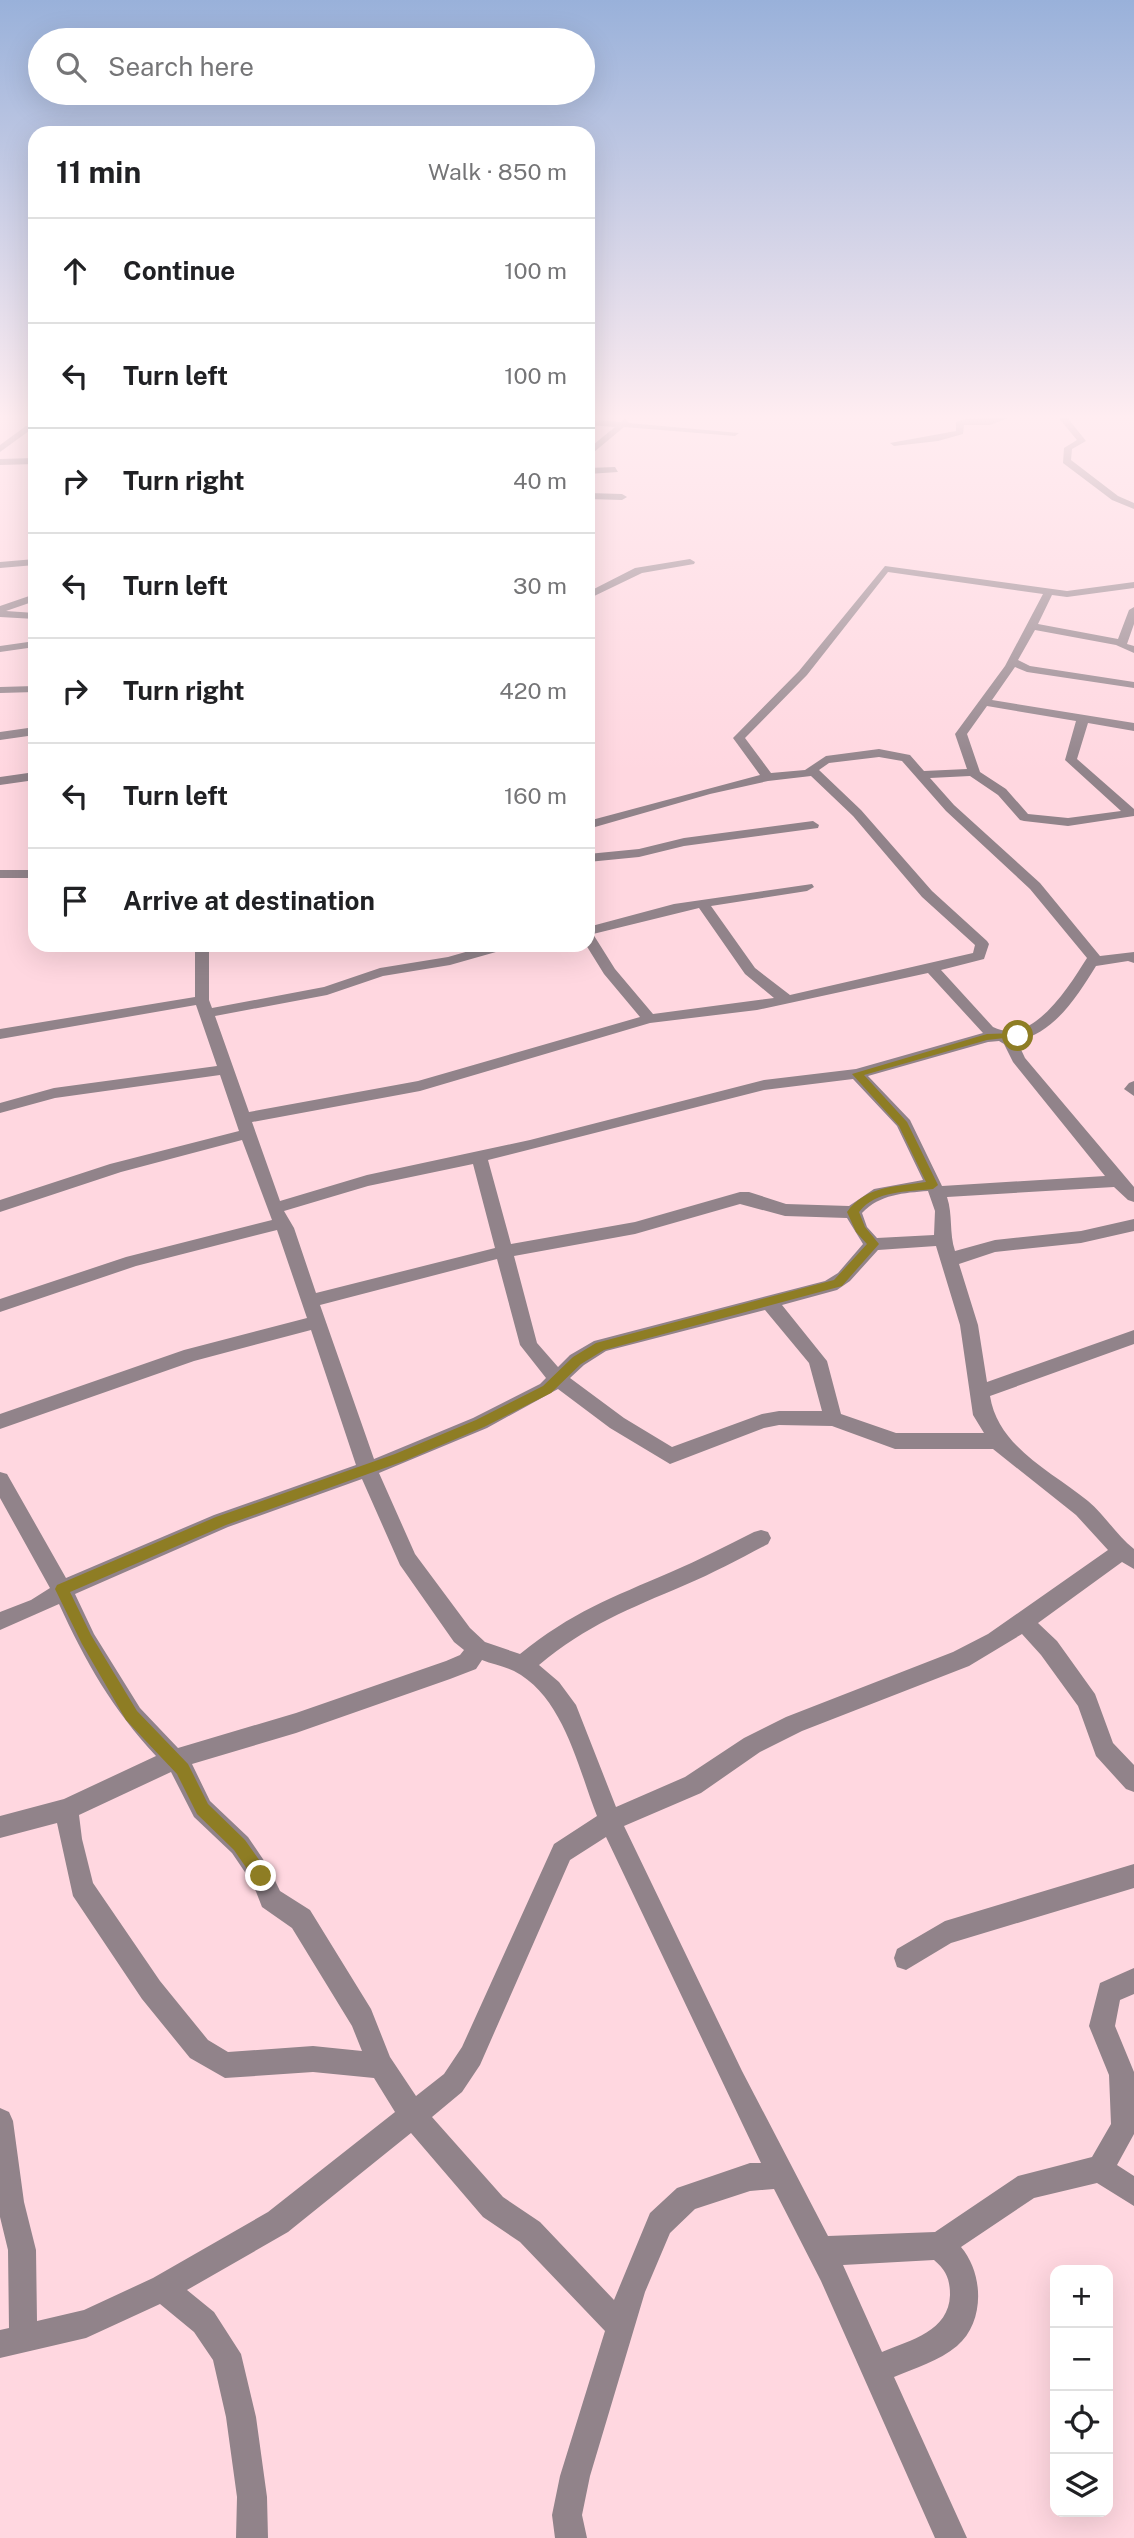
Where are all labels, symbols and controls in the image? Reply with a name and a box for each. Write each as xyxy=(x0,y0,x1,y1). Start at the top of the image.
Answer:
search box xyxy=(28,28,595,105)
icon: search xyxy=(52,48,90,86)
text: Search here xyxy=(108,51,254,82)
text: 11 min xyxy=(56,154,141,190)
text: Walk · 850 m xyxy=(428,158,567,185)
icon: ahead xyxy=(56,252,94,290)
text: Continue xyxy=(123,255,235,286)
text: 100 m xyxy=(504,257,567,284)
icon: left xyxy=(56,357,94,395)
text: Turn left xyxy=(123,360,228,391)
text: 100 m xyxy=(504,362,567,389)
icon: right xyxy=(56,462,94,500)
text: Turn right xyxy=(123,465,245,496)
text: 40 m xyxy=(513,467,567,494)
icon: left xyxy=(56,567,94,605)
text: Turn left xyxy=(123,570,228,601)
text: 30 m xyxy=(513,572,567,599)
icon: right xyxy=(56,672,94,710)
text: Turn right xyxy=(123,675,245,706)
text: 420 m xyxy=(499,677,567,704)
icon: left xyxy=(56,777,94,815)
text: Turn left xyxy=(123,780,228,811)
text: 160 m xyxy=(504,782,567,809)
icon: arrive xyxy=(56,882,94,920)
text: Arrive at destination xyxy=(123,885,375,916)
route start xyxy=(1002,1020,1033,1051)
route end xyxy=(245,1860,276,1891)
map controls xyxy=(1050,2265,1113,2517)
button: + xyxy=(1050,2265,1113,2328)
button: − xyxy=(1050,2328,1113,2391)
button: locate xyxy=(1050,2391,1113,2454)
button: layers xyxy=(1050,2454,1113,2517)

